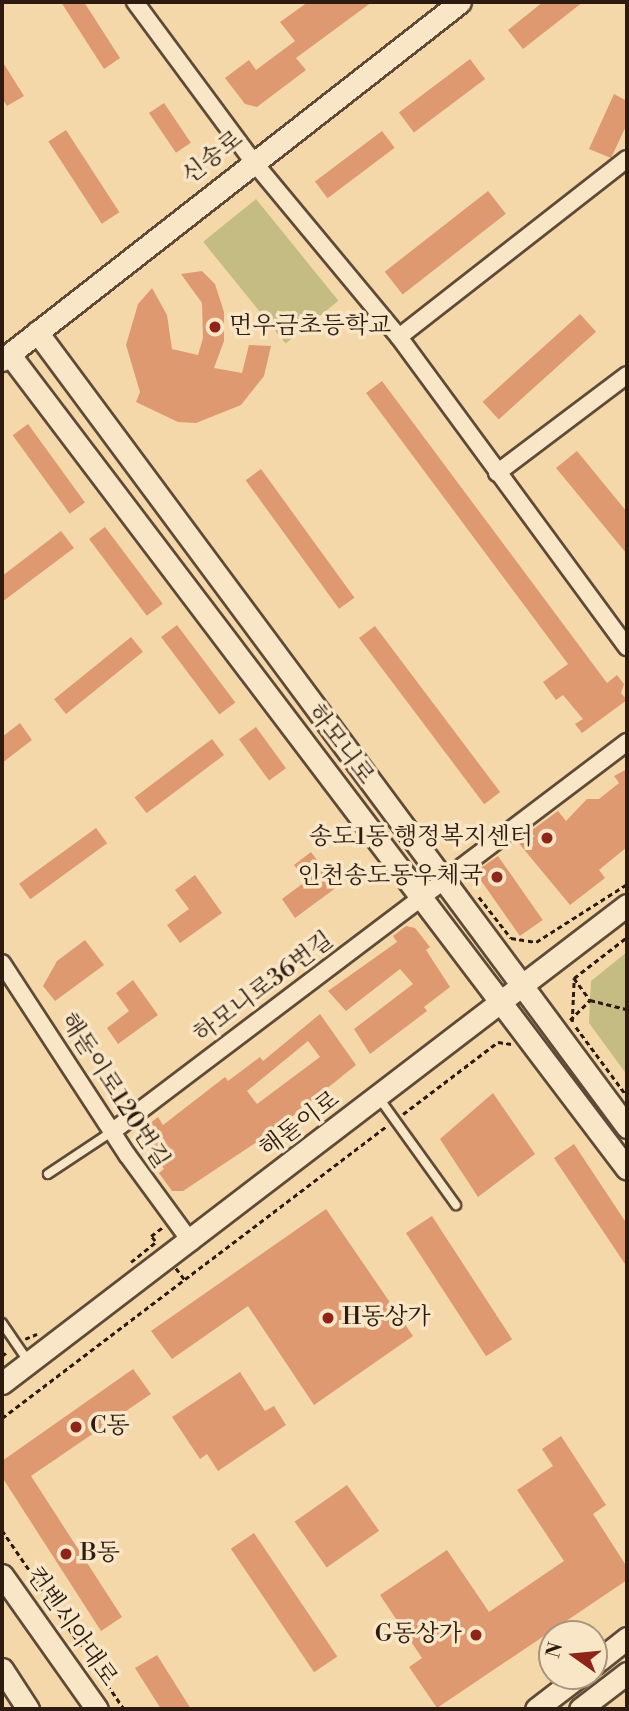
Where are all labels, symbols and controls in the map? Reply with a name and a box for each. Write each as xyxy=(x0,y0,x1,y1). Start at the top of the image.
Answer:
street label: 신송로 xyxy=(177,125,249,191)
place label: 먼우금초등학교 xyxy=(229,313,391,341)
marker: 먼우금초등학교 xyxy=(207,319,223,335)
street label: 하모니로 xyxy=(301,699,379,791)
place label: 송도1동 행정복지센터 xyxy=(309,824,533,852)
marker: 송도1동 행정복지센터 xyxy=(539,830,555,846)
place label: 인천송도동우체국 xyxy=(298,863,483,891)
marker: 인천송도동우체국 xyxy=(489,869,505,885)
street label: 하모니로36번길 xyxy=(189,926,339,1050)
street label: 해돋이로120번길 xyxy=(53,1008,175,1174)
street label: 해돋이로 xyxy=(254,1086,346,1164)
place label: H동상가 xyxy=(342,1304,431,1332)
marker: H동상가 xyxy=(320,1310,336,1326)
place label: C동 xyxy=(90,1413,130,1441)
marker: C동 xyxy=(68,1419,84,1435)
place label: B동 xyxy=(80,1540,120,1568)
marker: B동 xyxy=(58,1546,74,1562)
street label: 컨벤시아대로 xyxy=(19,1562,123,1692)
north arrow xyxy=(538,1620,608,1690)
place label: G동상가 xyxy=(375,1621,462,1649)
marker: G동상가 xyxy=(468,1627,484,1643)
text: N xyxy=(541,1640,568,1660)

